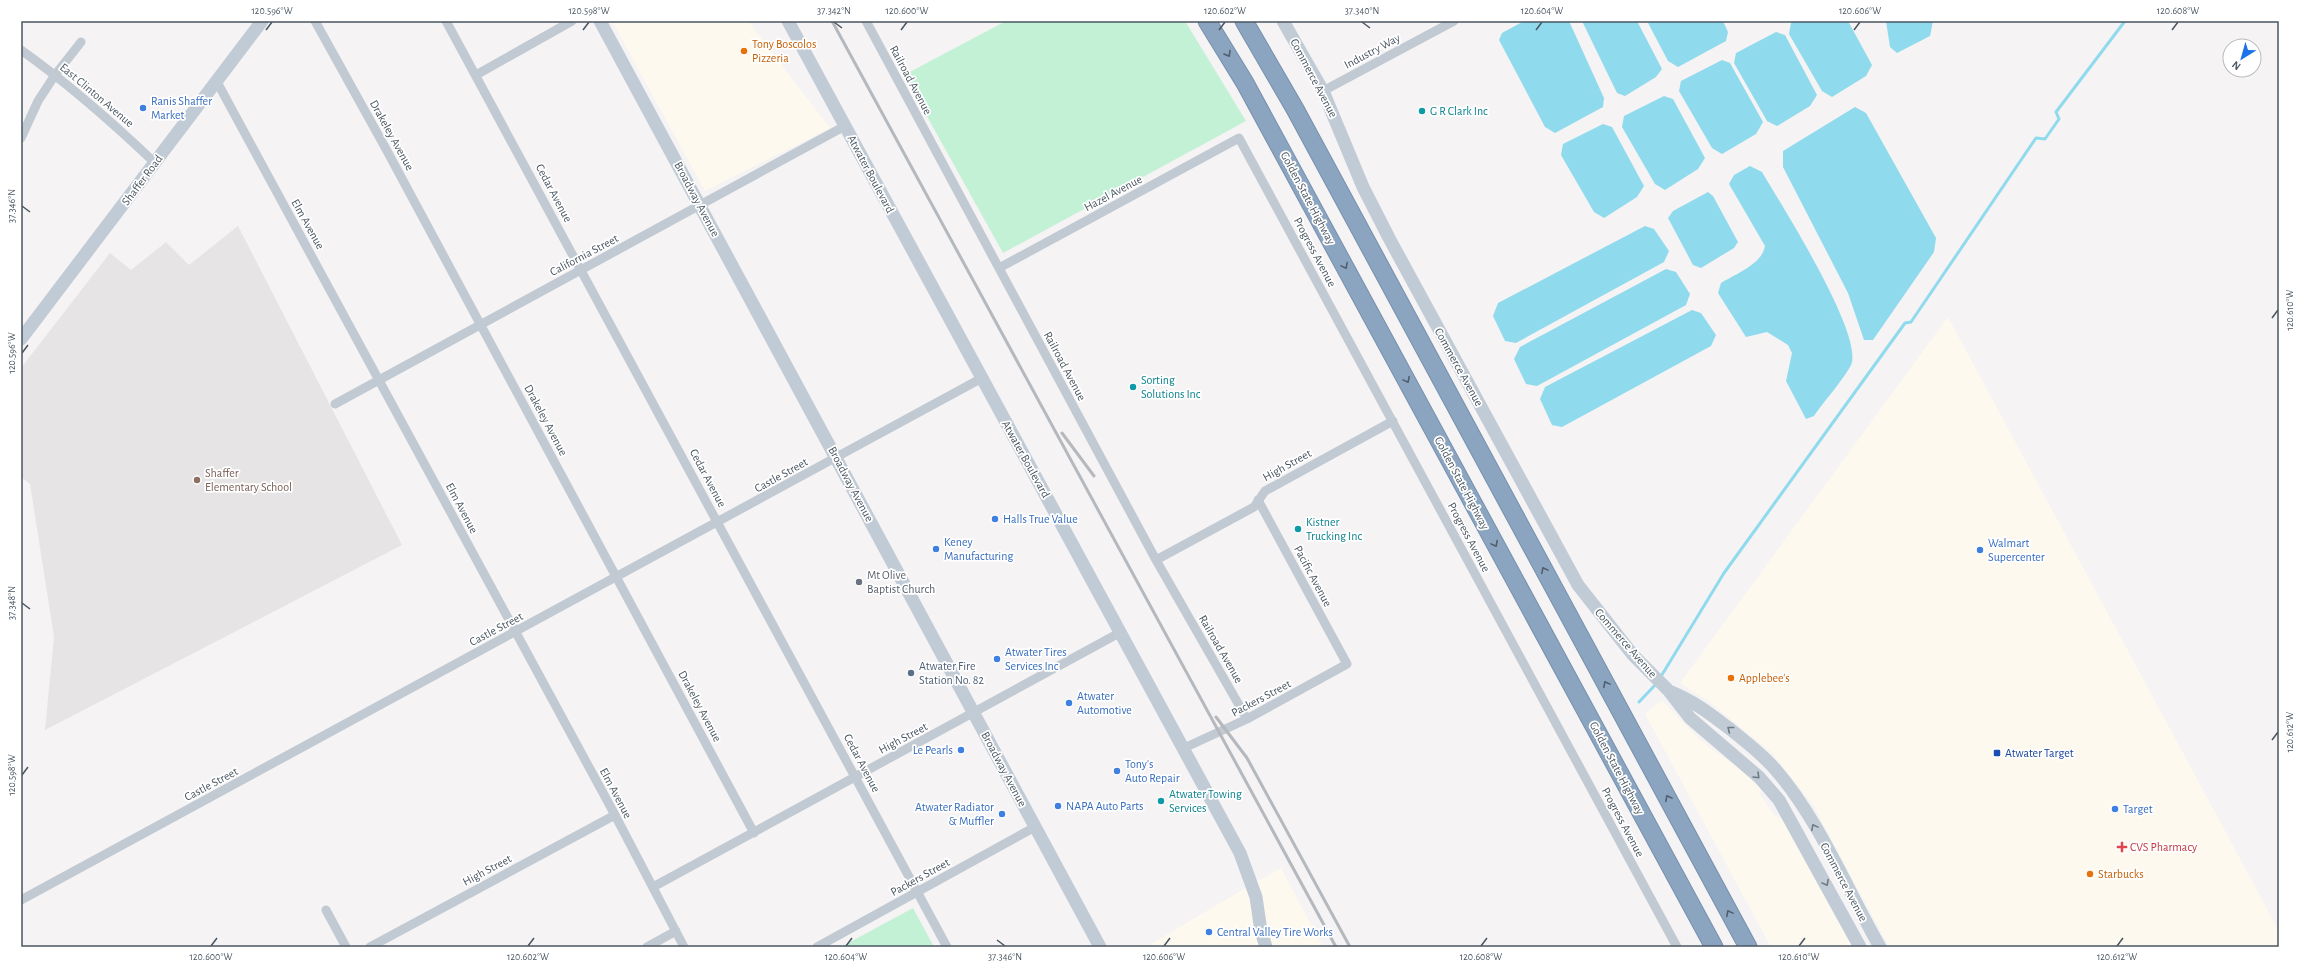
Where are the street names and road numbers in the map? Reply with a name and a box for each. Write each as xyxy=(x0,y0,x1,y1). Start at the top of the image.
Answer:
street label: Industry Way xyxy=(1342,31,1402,72)
street label: Commerce Avenue xyxy=(1288,37,1340,119)
street label: Railroad Avenue xyxy=(888,44,934,116)
street label: East Clinton Avenue xyxy=(58,61,136,129)
street label: Drakeley Avenue xyxy=(367,98,416,173)
street label: Atwater Boulevard xyxy=(845,133,897,215)
street label: Golden State Highway xyxy=(1278,150,1338,247)
street label: Shaffer Road xyxy=(119,153,165,207)
street label: Broadway Avenue xyxy=(671,159,722,239)
street label: Cedar Avenue xyxy=(534,162,574,224)
street label: Hazel Avenue xyxy=(1082,173,1144,213)
street label: Elm Avenue xyxy=(289,197,327,251)
street label: Progress Avenue xyxy=(1292,215,1338,289)
street label: California Street xyxy=(548,232,620,278)
street label: Commerce Avenue xyxy=(1433,326,1485,408)
street label: Railroad Avenue xyxy=(1042,330,1088,402)
street label: Drakeley Avenue xyxy=(521,383,570,458)
street label: Atwater Boulevard xyxy=(1000,418,1052,500)
street label: Golden State Highway xyxy=(1432,435,1492,532)
street label: Broadway Avenue xyxy=(825,444,876,524)
street label: Cedar Avenue xyxy=(688,447,728,509)
street label: High Street xyxy=(1261,447,1313,483)
street label: Castle Street xyxy=(752,455,810,494)
street label: Elm Avenue xyxy=(444,481,480,535)
street label: Progress Avenue xyxy=(1446,500,1492,574)
street label: Pacific Avenue xyxy=(1292,544,1334,608)
street label: Commerce Avenue xyxy=(1593,606,1659,680)
street label: Castle Street xyxy=(467,610,525,648)
street label: Railroad Avenue xyxy=(1197,613,1245,685)
street label: Drakeley Avenue xyxy=(675,669,724,744)
street label: Packers Street xyxy=(1229,677,1293,719)
street label: High Street xyxy=(877,720,930,756)
street label: Golden State Highway xyxy=(1587,720,1647,817)
street label: Broadway Avenue xyxy=(978,729,1029,809)
street label: Cedar Avenue xyxy=(842,732,882,794)
street label: Castle Street xyxy=(182,765,240,803)
street label: Elm Avenue xyxy=(598,766,634,820)
street label: Progress Avenue xyxy=(1600,785,1646,859)
street label: Commerce Avenue xyxy=(1818,841,1870,923)
street label: High Street xyxy=(461,852,514,888)
street label: Packers Street xyxy=(888,856,952,898)

